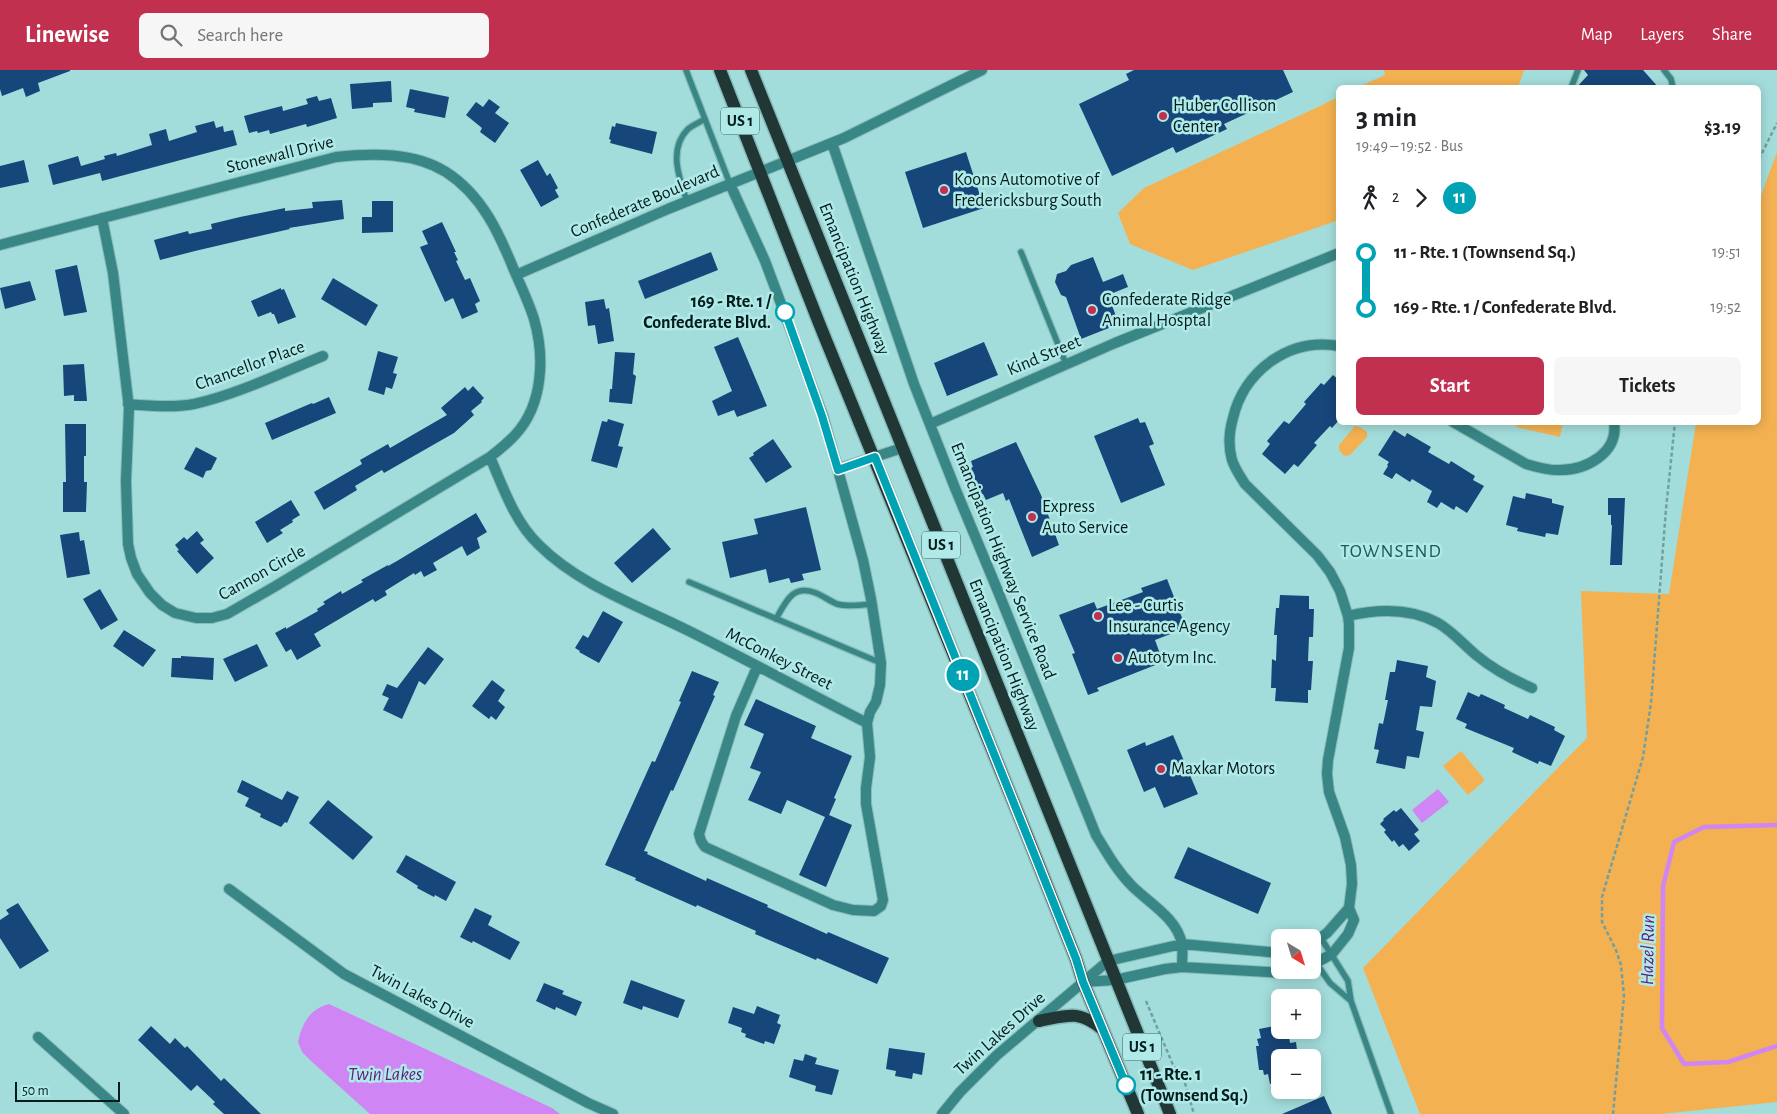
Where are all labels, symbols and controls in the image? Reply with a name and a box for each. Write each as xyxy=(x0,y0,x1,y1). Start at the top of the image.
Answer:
search box xyxy=(139,13,489,58)
icon: search xyxy=(157,21,185,49)
text: Linewise xyxy=(25,23,109,47)
text: Search here xyxy=(197,26,283,45)
text: Map xyxy=(1581,26,1612,44)
text: Layers xyxy=(1640,26,1684,44)
text: Share xyxy=(1712,26,1752,44)
place label: Huber Collison Center xyxy=(1173,97,1276,136)
text: 3 min xyxy=(1356,104,1417,132)
road number: US 1 xyxy=(721,107,759,134)
marker: Huber Collison Center xyxy=(1157,110,1169,122)
text: $3.19 xyxy=(1704,118,1741,137)
street label: Stonewall Drive xyxy=(225,133,335,177)
text: 19:49 – 19:52 · Bus xyxy=(1356,138,1463,154)
street label: Confederate Boulevard xyxy=(568,163,722,241)
place label: Koons Automotive of Fredericksburg South xyxy=(954,171,1102,210)
marker: Koons Automotive of Fredericksburg South xyxy=(938,184,950,196)
icon: walk xyxy=(1356,184,1384,212)
icon: forward xyxy=(1407,184,1435,212)
text: 2 xyxy=(1392,189,1399,205)
text: 11 xyxy=(1453,189,1466,207)
street label: Emancipation Highway xyxy=(815,200,893,358)
text: 11 - Rte. 1 (Townsend Sq.) xyxy=(1394,243,1577,262)
text: 19:51 xyxy=(1712,244,1741,260)
place label: Confederate Ridge Animal Hosptal xyxy=(1102,291,1231,330)
place label: 169 - Rte. 1 / Confederate Blvd. xyxy=(643,293,772,332)
text: 169 - Rte. 1 / Confederate Blvd. xyxy=(1394,298,1617,317)
text: 19:52 xyxy=(1710,299,1741,315)
marker: 169 - Rte. 1 / Confederate Blvd. xyxy=(775,302,795,322)
marker: Confederate Ridge Animal Hosptal xyxy=(1086,304,1098,316)
street label: Kind Street xyxy=(1005,332,1084,380)
street label: Chancellor Place xyxy=(193,338,307,394)
button: Start xyxy=(1356,357,1544,415)
button: Tickets xyxy=(1554,357,1741,415)
street label: Emancipation Highway Service Road xyxy=(945,439,1061,683)
place label: Express Auto Service xyxy=(1042,498,1128,537)
marker: Express Auto Service xyxy=(1026,511,1038,523)
road number: US 1 xyxy=(922,532,960,558)
street label: Cannon Circle xyxy=(216,542,308,604)
district label: TOWNSEND xyxy=(1340,542,1442,561)
street label: Emancipation Highway xyxy=(964,576,1044,734)
place label: Lee - Curtis Insurance Agency xyxy=(1108,597,1231,636)
marker: Lee - Curtis Insurance Agency xyxy=(1092,610,1104,622)
street label: McConkey Street xyxy=(723,624,835,694)
place label: Autotym Inc. xyxy=(1128,649,1217,667)
marker: Autotym Inc. xyxy=(1112,652,1124,664)
line badge: 11 xyxy=(940,659,986,691)
text: 11 xyxy=(957,666,969,684)
place label: Maxkar Motors xyxy=(1171,760,1275,778)
marker: Maxkar Motors xyxy=(1155,763,1167,775)
water label: Hazel Run xyxy=(1638,915,1658,985)
north arrow xyxy=(1271,929,1321,979)
map controls xyxy=(1271,929,1321,1099)
street label: Twin Lakes Drive xyxy=(367,962,477,1032)
street label: Twin Lakes Drive xyxy=(951,989,1049,1079)
button: + xyxy=(1271,989,1321,1039)
road number: US 1 xyxy=(1123,1034,1161,1060)
button: − xyxy=(1271,1049,1321,1099)
water label: Twin Lakes xyxy=(348,1065,422,1084)
place label: 11 - Rte. 1 (Townsend Sq.) xyxy=(1140,1066,1249,1105)
marker: 11 - Rte. 1 (Townsend Sq.) xyxy=(1116,1075,1136,1095)
scale bar xyxy=(15,1079,120,1102)
text: 50 m xyxy=(22,1084,49,1098)

